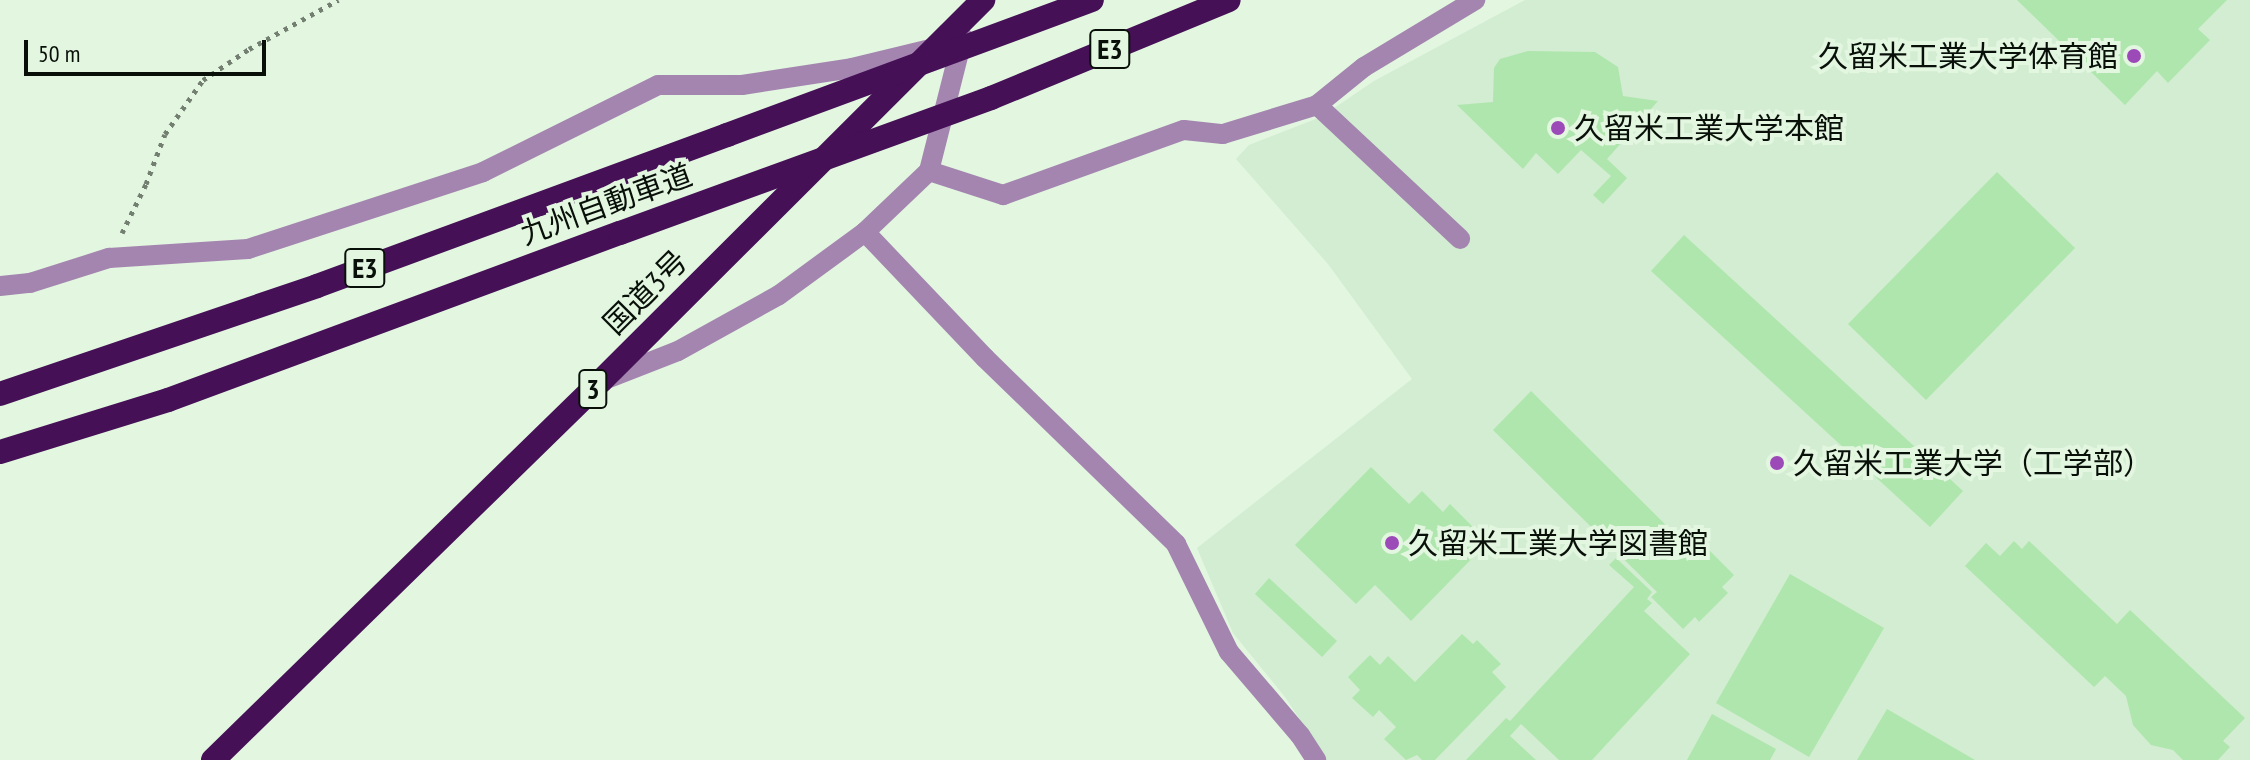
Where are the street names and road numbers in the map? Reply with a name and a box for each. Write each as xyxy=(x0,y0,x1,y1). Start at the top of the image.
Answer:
road number: E3 xyxy=(1088,25,1132,73)
street label: 九州自動車道 xyxy=(515,156,697,252)
street label: 国道3号 xyxy=(596,243,694,341)
road number: E3 xyxy=(343,244,387,292)
road number: 3 xyxy=(577,365,609,413)

